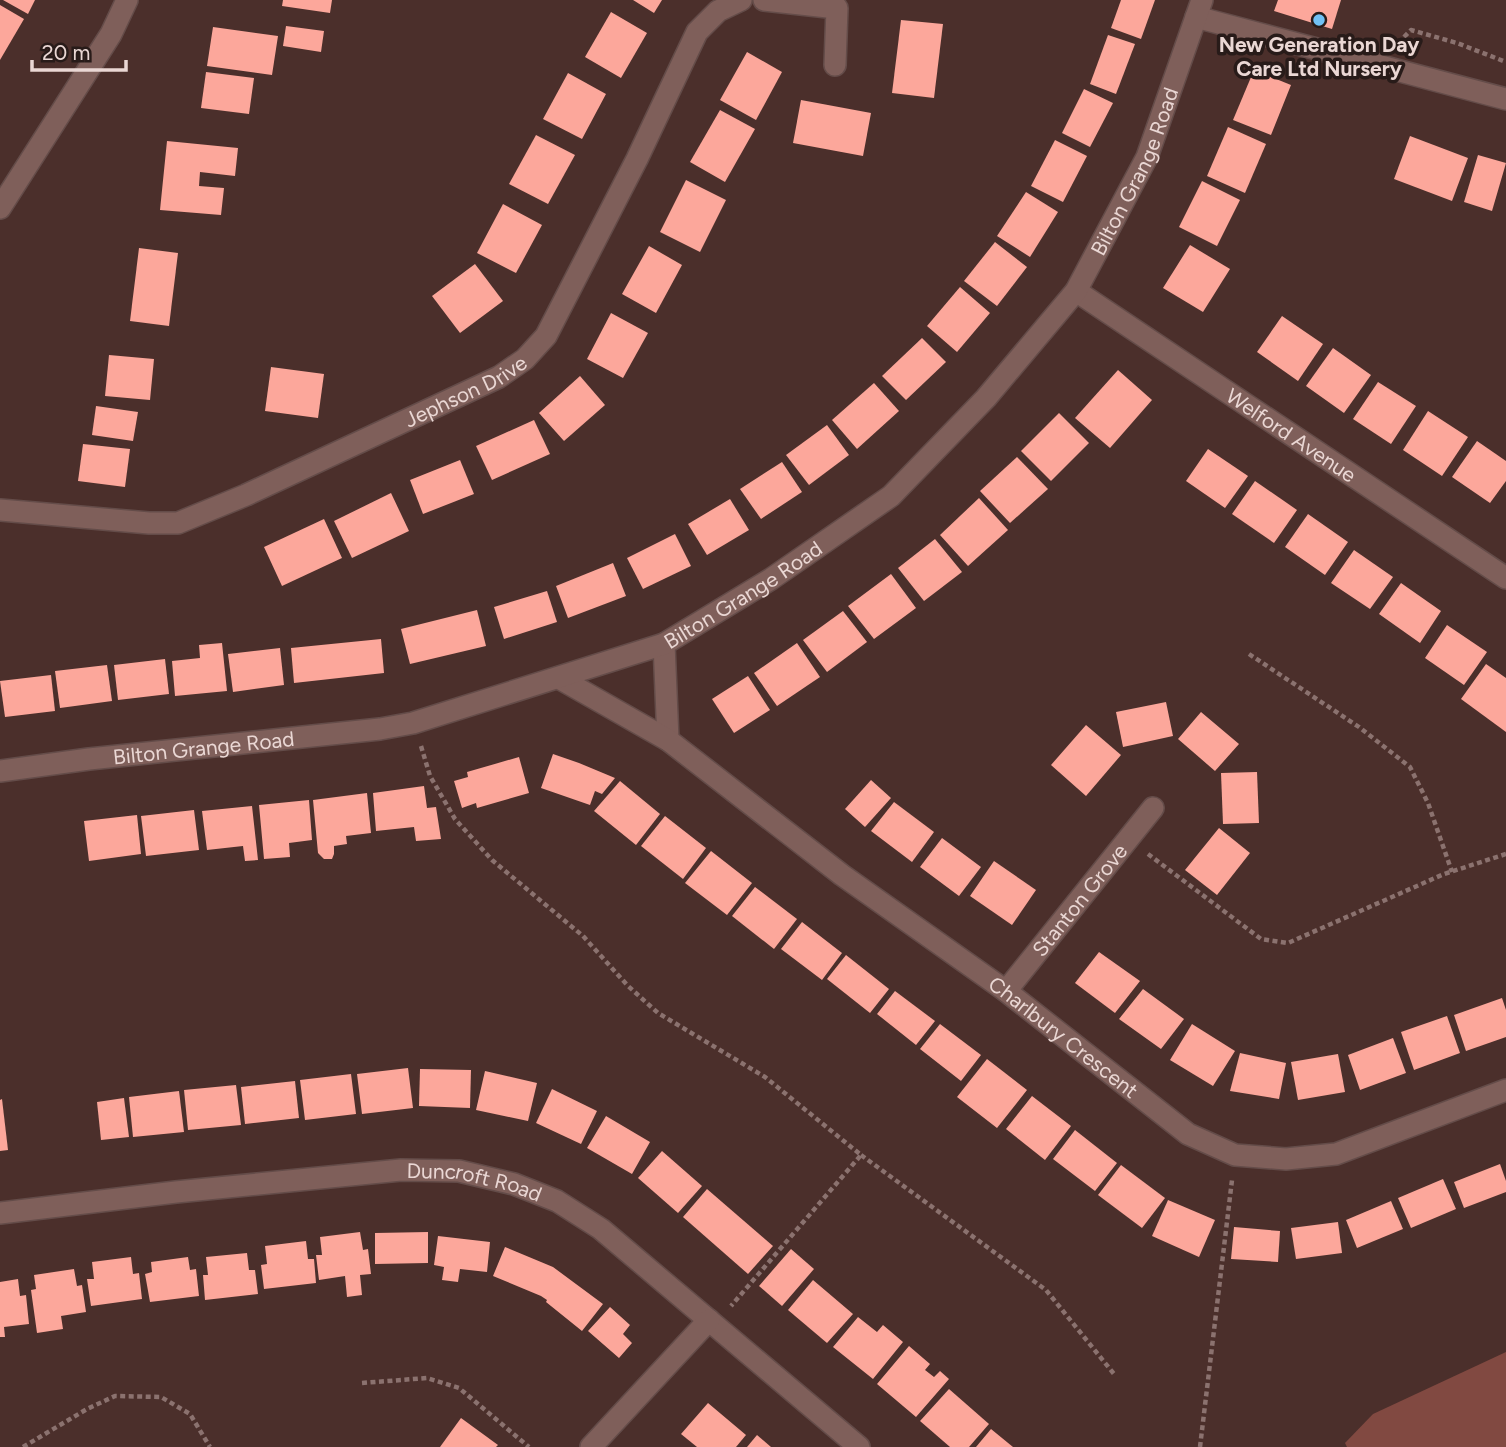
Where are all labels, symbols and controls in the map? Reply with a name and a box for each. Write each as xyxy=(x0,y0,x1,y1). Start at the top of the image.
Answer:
marker: New Generation Day Care Ltd Nursery xyxy=(1311,12,1327,28)
scale bar xyxy=(32,28,126,72)
place label: New Generation Day Care Ltd Nursery xyxy=(1219,32,1420,81)
text: 20 m xyxy=(42,40,90,65)
street label: Bilton Grange Road xyxy=(1085,84,1183,259)
street label: Jephson Drive xyxy=(400,349,531,432)
street label: Welford Avenue xyxy=(1222,382,1361,487)
street label: Bilton Grange Road xyxy=(659,535,827,654)
street label: Bilton Grange Road xyxy=(112,725,295,769)
street label: Stanton Grove xyxy=(1027,838,1132,961)
street label: Charlbury Crescent xyxy=(984,970,1143,1103)
street label: Duncroft Road xyxy=(407,1158,546,1206)

